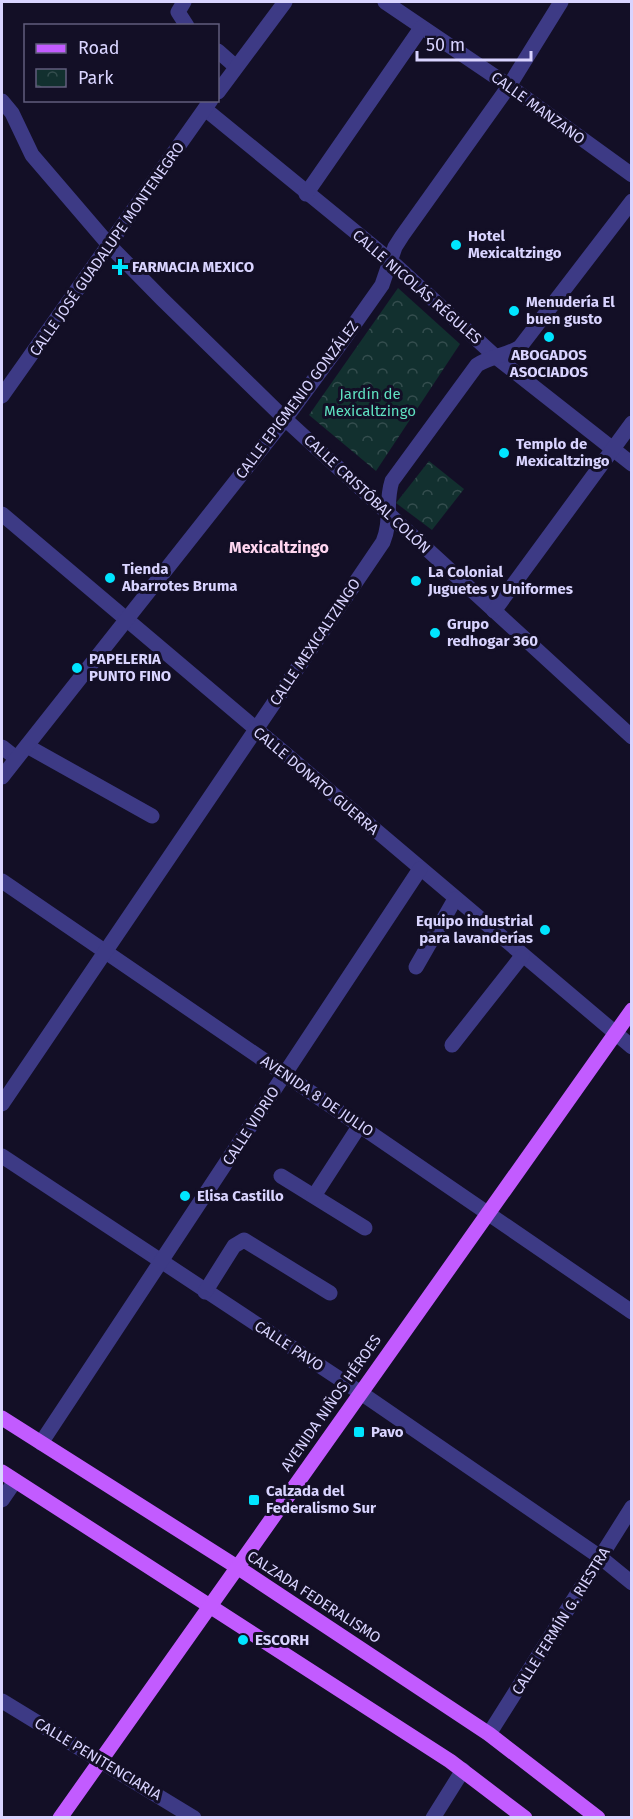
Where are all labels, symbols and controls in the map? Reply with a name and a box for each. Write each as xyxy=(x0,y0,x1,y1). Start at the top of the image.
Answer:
legend xyxy=(24,24,219,102)
scale bar xyxy=(417,24,531,62)
text: 50 m xyxy=(426,34,465,56)
text: Road xyxy=(78,37,120,59)
text: Park xyxy=(78,67,114,89)
street label: CALLE MANZANO xyxy=(488,68,588,148)
street label: CALLE JOSÉ GUADALUPE MONTENEGRO xyxy=(26,138,188,360)
street label: CALLE NICOLÁS RÉGULES xyxy=(349,226,485,348)
place label: Hotel Mexicaltzingo xyxy=(468,227,562,262)
marker: Hotel Mexicaltzingo xyxy=(449,238,463,252)
place label: FARMACIA MEXICO xyxy=(132,258,254,276)
marker: FARMACIA MEXICO xyxy=(113,260,127,274)
place label: Menudería El buen gusto xyxy=(526,293,615,328)
marker: Menudería El buen gusto xyxy=(507,304,521,318)
street label: CALLE EPIGMENIO GONZÁLEZ xyxy=(232,317,362,482)
marker: ABOGADOS ASOCIADOS xyxy=(542,330,556,344)
place label: ABOGADOS ASOCIADOS xyxy=(509,346,589,381)
park label: Jardín de Mexicaltzingo xyxy=(324,385,416,420)
street label: CALLE CRISTÓBAL COLÓN xyxy=(300,431,434,557)
place label: Templo de Mexicaltzingo xyxy=(516,435,610,470)
marker: Templo de Mexicaltzingo xyxy=(497,446,511,460)
district label: Mexicaltzingo xyxy=(229,538,329,557)
place label: Tienda Abarrotes Bruma xyxy=(121,560,238,595)
place label: La Colonial Juguetes y Uniformes xyxy=(427,563,573,598)
marker: Tienda Abarrotes Bruma xyxy=(103,571,117,585)
marker: La Colonial Juguetes y Uniformes xyxy=(409,574,423,588)
street label: CALLE MEXICALTZINGO xyxy=(266,575,364,709)
place label: Grupo redhogar 360 xyxy=(447,615,538,650)
marker: Grupo redhogar 360 xyxy=(428,626,442,640)
place label: PAPELERIA PUNTO FINO xyxy=(89,650,171,685)
marker: PAPELERIA PUNTO FINO xyxy=(70,661,84,675)
street label: CALLE DONATO GUERRA xyxy=(250,723,383,839)
place label: Equipo industrial para lavanderías xyxy=(416,912,534,947)
marker: Equipo industrial para lavanderías xyxy=(538,923,552,937)
street label: AVENIDA 8 DE JULIO xyxy=(257,1052,377,1140)
street label: CALLE VIDRIO xyxy=(219,1083,283,1169)
place label: Elisa Castillo xyxy=(197,1187,284,1205)
marker: Elisa Castillo xyxy=(178,1189,192,1203)
street label: CALLE PAVO xyxy=(251,1317,327,1375)
street label: AVENIDA NIÑOS HÉROES xyxy=(277,1331,385,1475)
place label: Pavo xyxy=(371,1423,404,1441)
marker: Pavo xyxy=(352,1425,366,1439)
place label: Calzada del Federalismo Sur xyxy=(266,1482,377,1517)
marker: Calzada del Federalismo Sur xyxy=(247,1493,261,1507)
street label: CALLE FERMÍN G. RIESTRA xyxy=(508,1544,614,1698)
street label: CALZADA FEDERALISMO xyxy=(244,1547,384,1647)
place label: ESCORH xyxy=(255,1631,309,1649)
marker: ESCORH xyxy=(236,1633,250,1647)
street label: CALLE PENITENCIARIA xyxy=(31,1714,165,1804)

